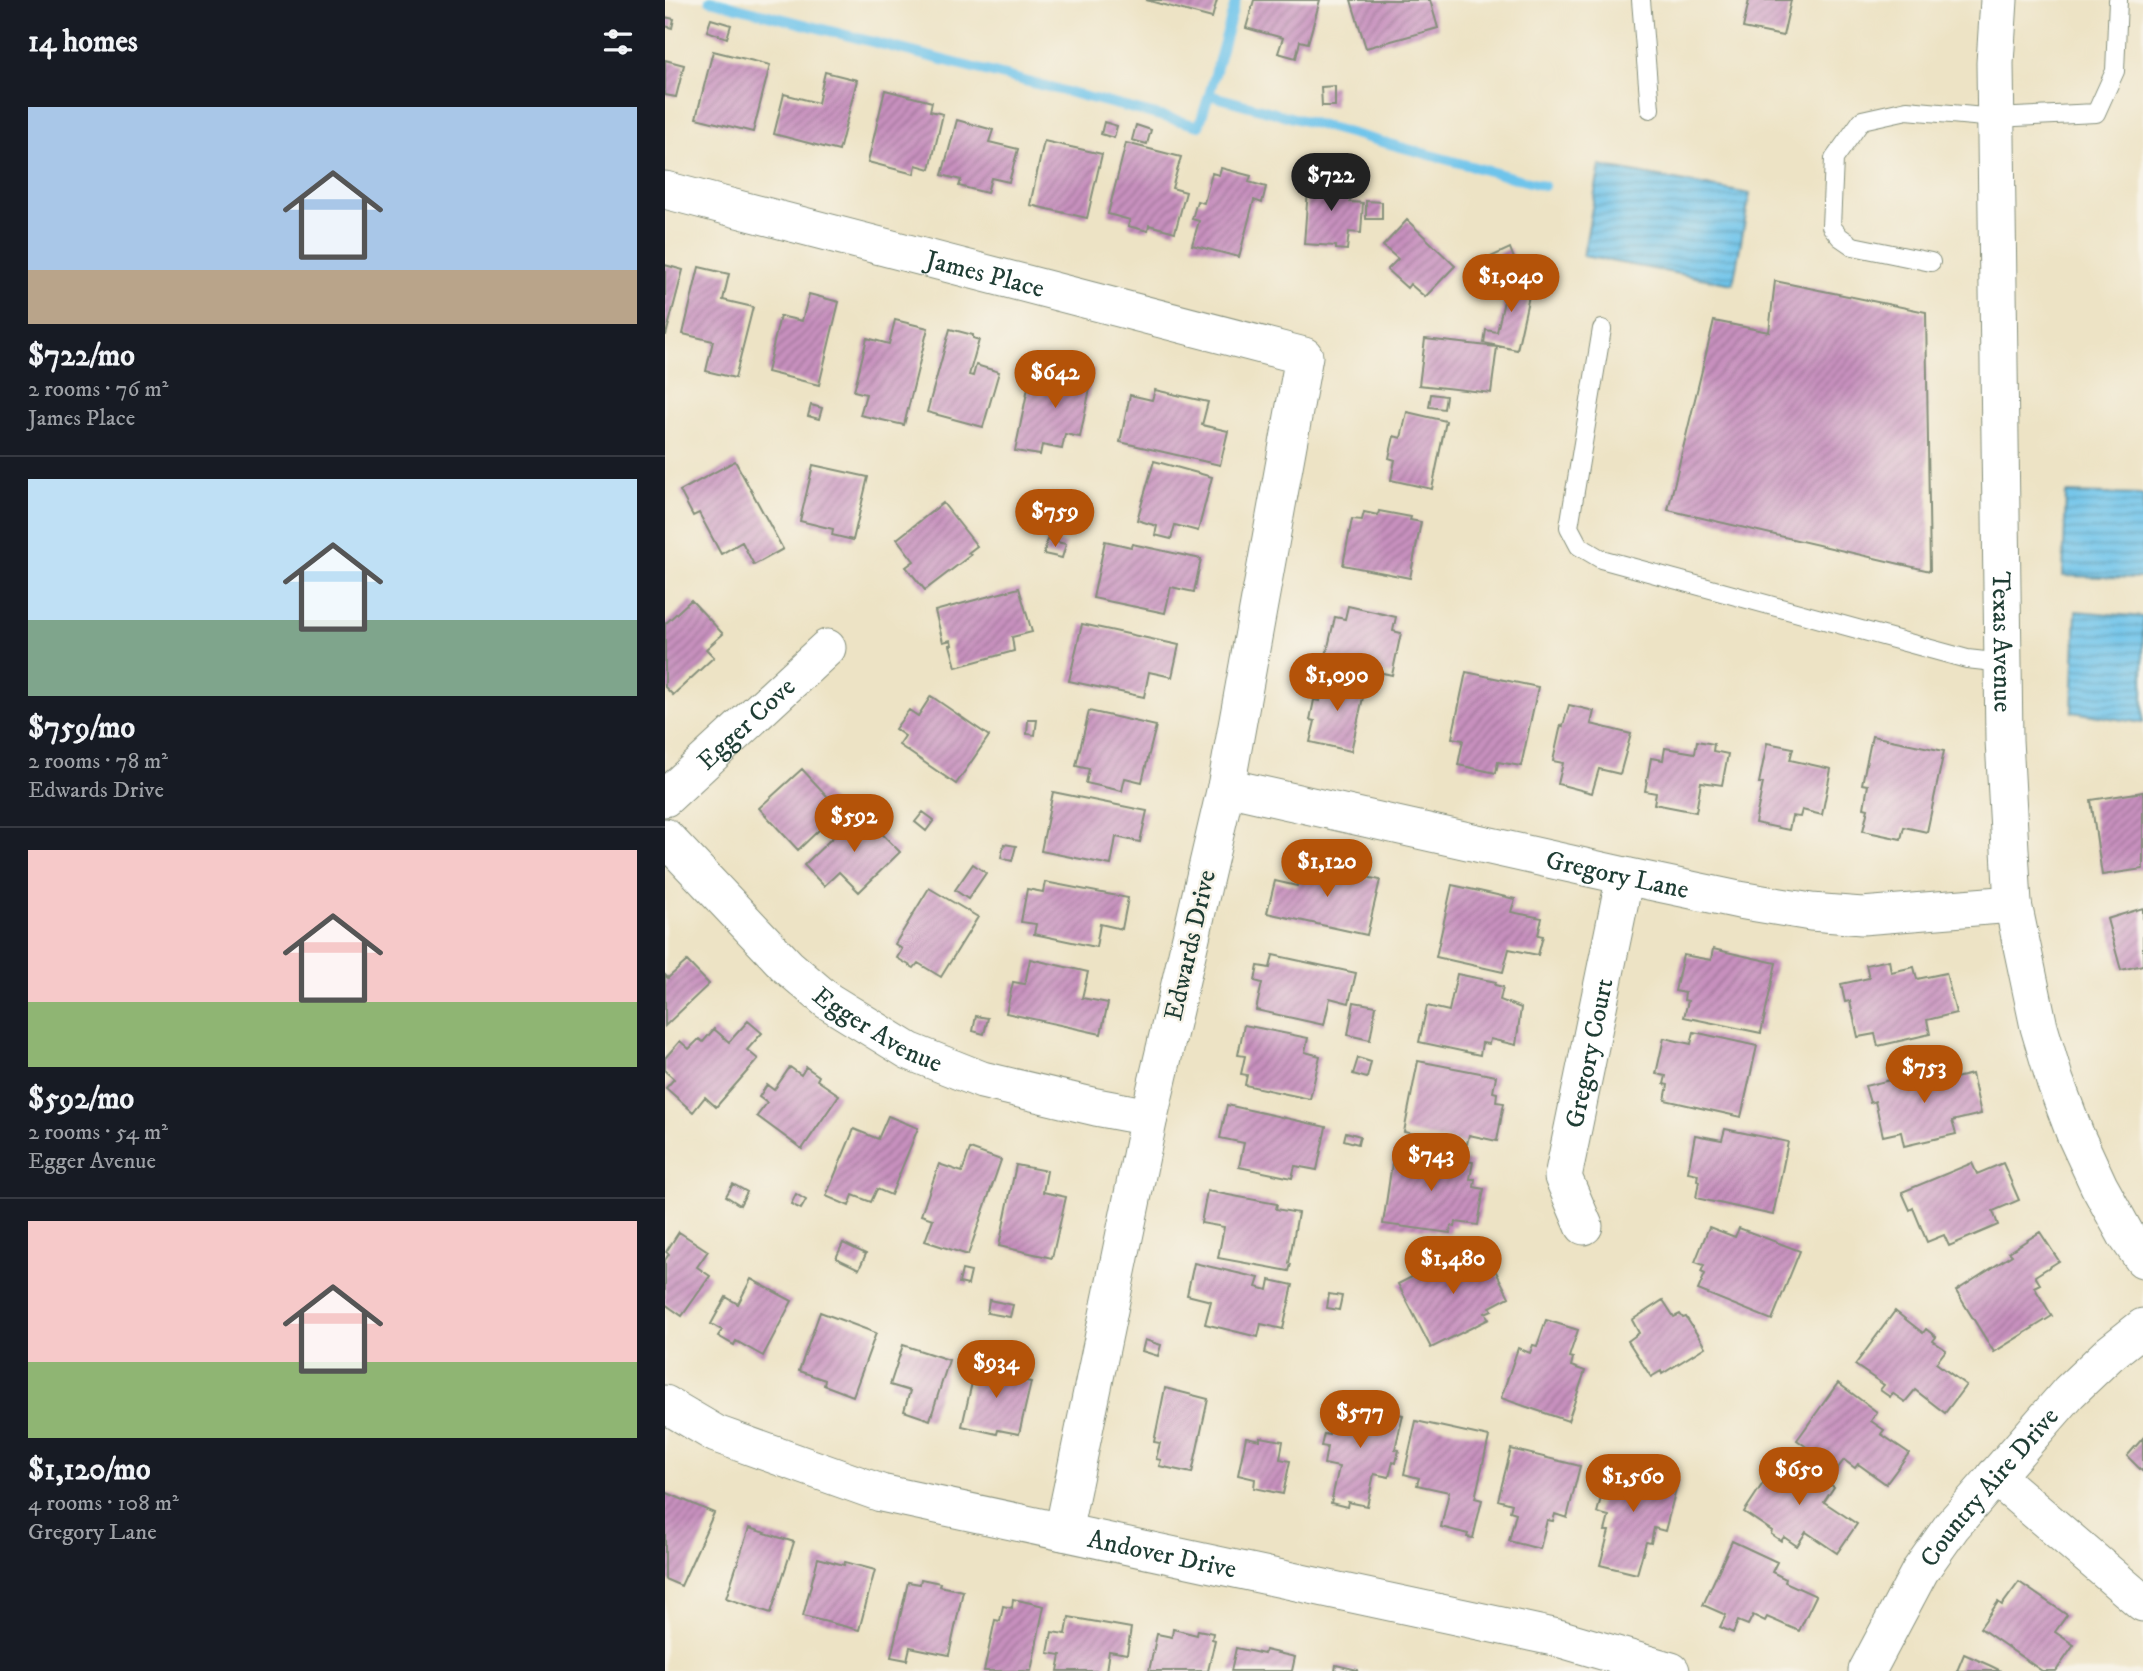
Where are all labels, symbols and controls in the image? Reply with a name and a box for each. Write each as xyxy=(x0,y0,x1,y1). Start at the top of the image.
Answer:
icon: filters xyxy=(599,23,637,61)
text: 14 homes xyxy=(28,24,138,61)
icon: home xyxy=(270,152,396,278)
pin: $722 xyxy=(1290,154,1372,213)
text: $722 xyxy=(1307,161,1355,190)
street label: James Place xyxy=(920,243,1048,306)
pin: $1,040 xyxy=(1454,254,1568,314)
text: $1,040 xyxy=(1478,262,1544,291)
text: $722/mo xyxy=(28,338,135,375)
pin: $642 xyxy=(1014,350,1096,410)
text: $642 xyxy=(1030,358,1080,387)
text: 2 rooms · 76 m² xyxy=(28,375,168,404)
text: James Place xyxy=(28,404,135,433)
pin: $759 xyxy=(1014,490,1096,549)
text: $759 xyxy=(1031,497,1079,526)
icon: home xyxy=(270,524,396,650)
street label: Texas Avenue xyxy=(1984,571,2019,713)
pin: $1,090 xyxy=(1280,654,1394,713)
text: $1,090 xyxy=(1305,661,1369,690)
street label: Egger Cove xyxy=(691,671,803,778)
text: $759/mo xyxy=(28,710,135,747)
text: 2 rooms · 78 m² xyxy=(28,747,168,776)
text: Edwards Drive xyxy=(28,776,164,805)
pin: $592 xyxy=(813,794,895,854)
text: $592 xyxy=(831,802,877,831)
pin: $1,120 xyxy=(1270,839,1384,899)
street label: Gregory Lane xyxy=(1542,844,1692,907)
text: $1,120 xyxy=(1297,847,1357,876)
street label: Edwards Drive xyxy=(1157,867,1224,1024)
icon: home xyxy=(270,895,396,1021)
street label: Gregory Court xyxy=(1559,975,1622,1131)
street label: Egger Avenue xyxy=(805,980,947,1081)
pin: $753 xyxy=(1883,1046,1965,1105)
text: $753 xyxy=(1902,1053,1946,1082)
text: $592/mo xyxy=(28,1081,134,1118)
text: 2 rooms · 54 m² xyxy=(28,1118,168,1147)
pin: $743 xyxy=(1390,1134,1472,1193)
text: $743 xyxy=(1408,1141,1454,1170)
text: Egger Avenue xyxy=(28,1147,156,1176)
pin: $1,480 xyxy=(1396,1236,1510,1296)
text: $1,480 xyxy=(1421,1244,1485,1273)
icon: home xyxy=(270,1266,396,1392)
pin: $934 xyxy=(955,1340,1037,1400)
text: $934 xyxy=(973,1348,1019,1377)
pin: $577 xyxy=(1319,1390,1401,1450)
text: $577 xyxy=(1336,1398,1384,1427)
street label: Country Aire Drive xyxy=(1913,1401,2066,1574)
pin: $650 xyxy=(1758,1448,1840,1507)
text: $1,120/mo xyxy=(28,1452,151,1489)
pin: $1,560 xyxy=(1576,1454,1690,1514)
text: $650 xyxy=(1775,1455,1823,1484)
text: $1,560 xyxy=(1602,1462,1664,1491)
text: 4 rooms · 108 m² xyxy=(28,1489,179,1518)
text: Gregory Lane xyxy=(28,1518,157,1547)
street label: Andover Drive xyxy=(1085,1523,1239,1587)

